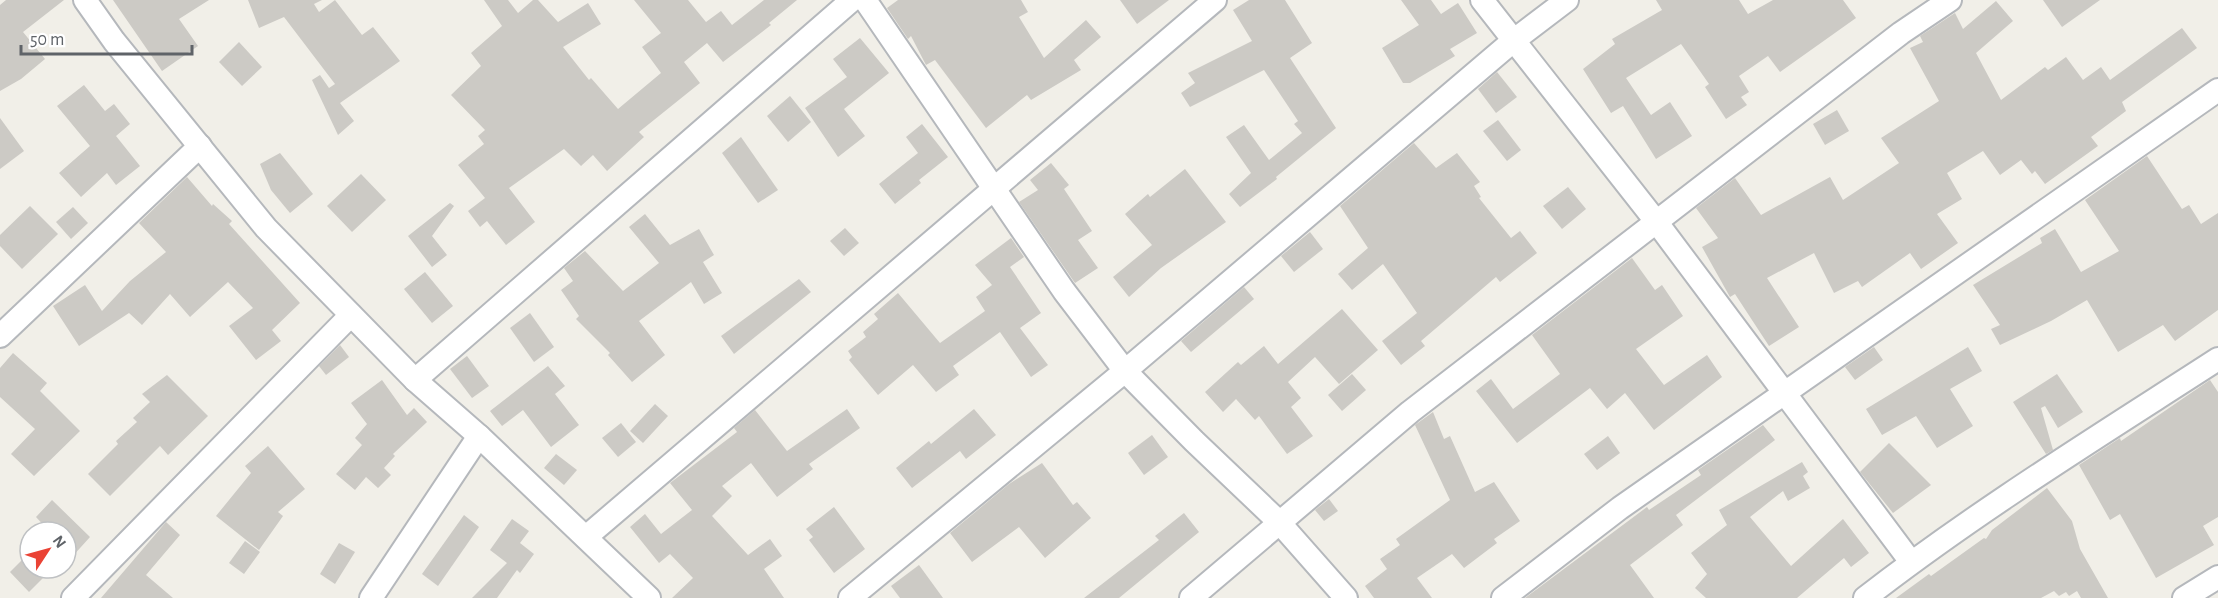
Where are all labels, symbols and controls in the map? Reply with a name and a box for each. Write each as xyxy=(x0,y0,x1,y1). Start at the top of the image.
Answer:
scale bar xyxy=(21,18,192,56)
text: 50 m xyxy=(30,31,64,49)
north arrow xyxy=(18,520,78,580)
text: N xyxy=(50,533,69,551)

